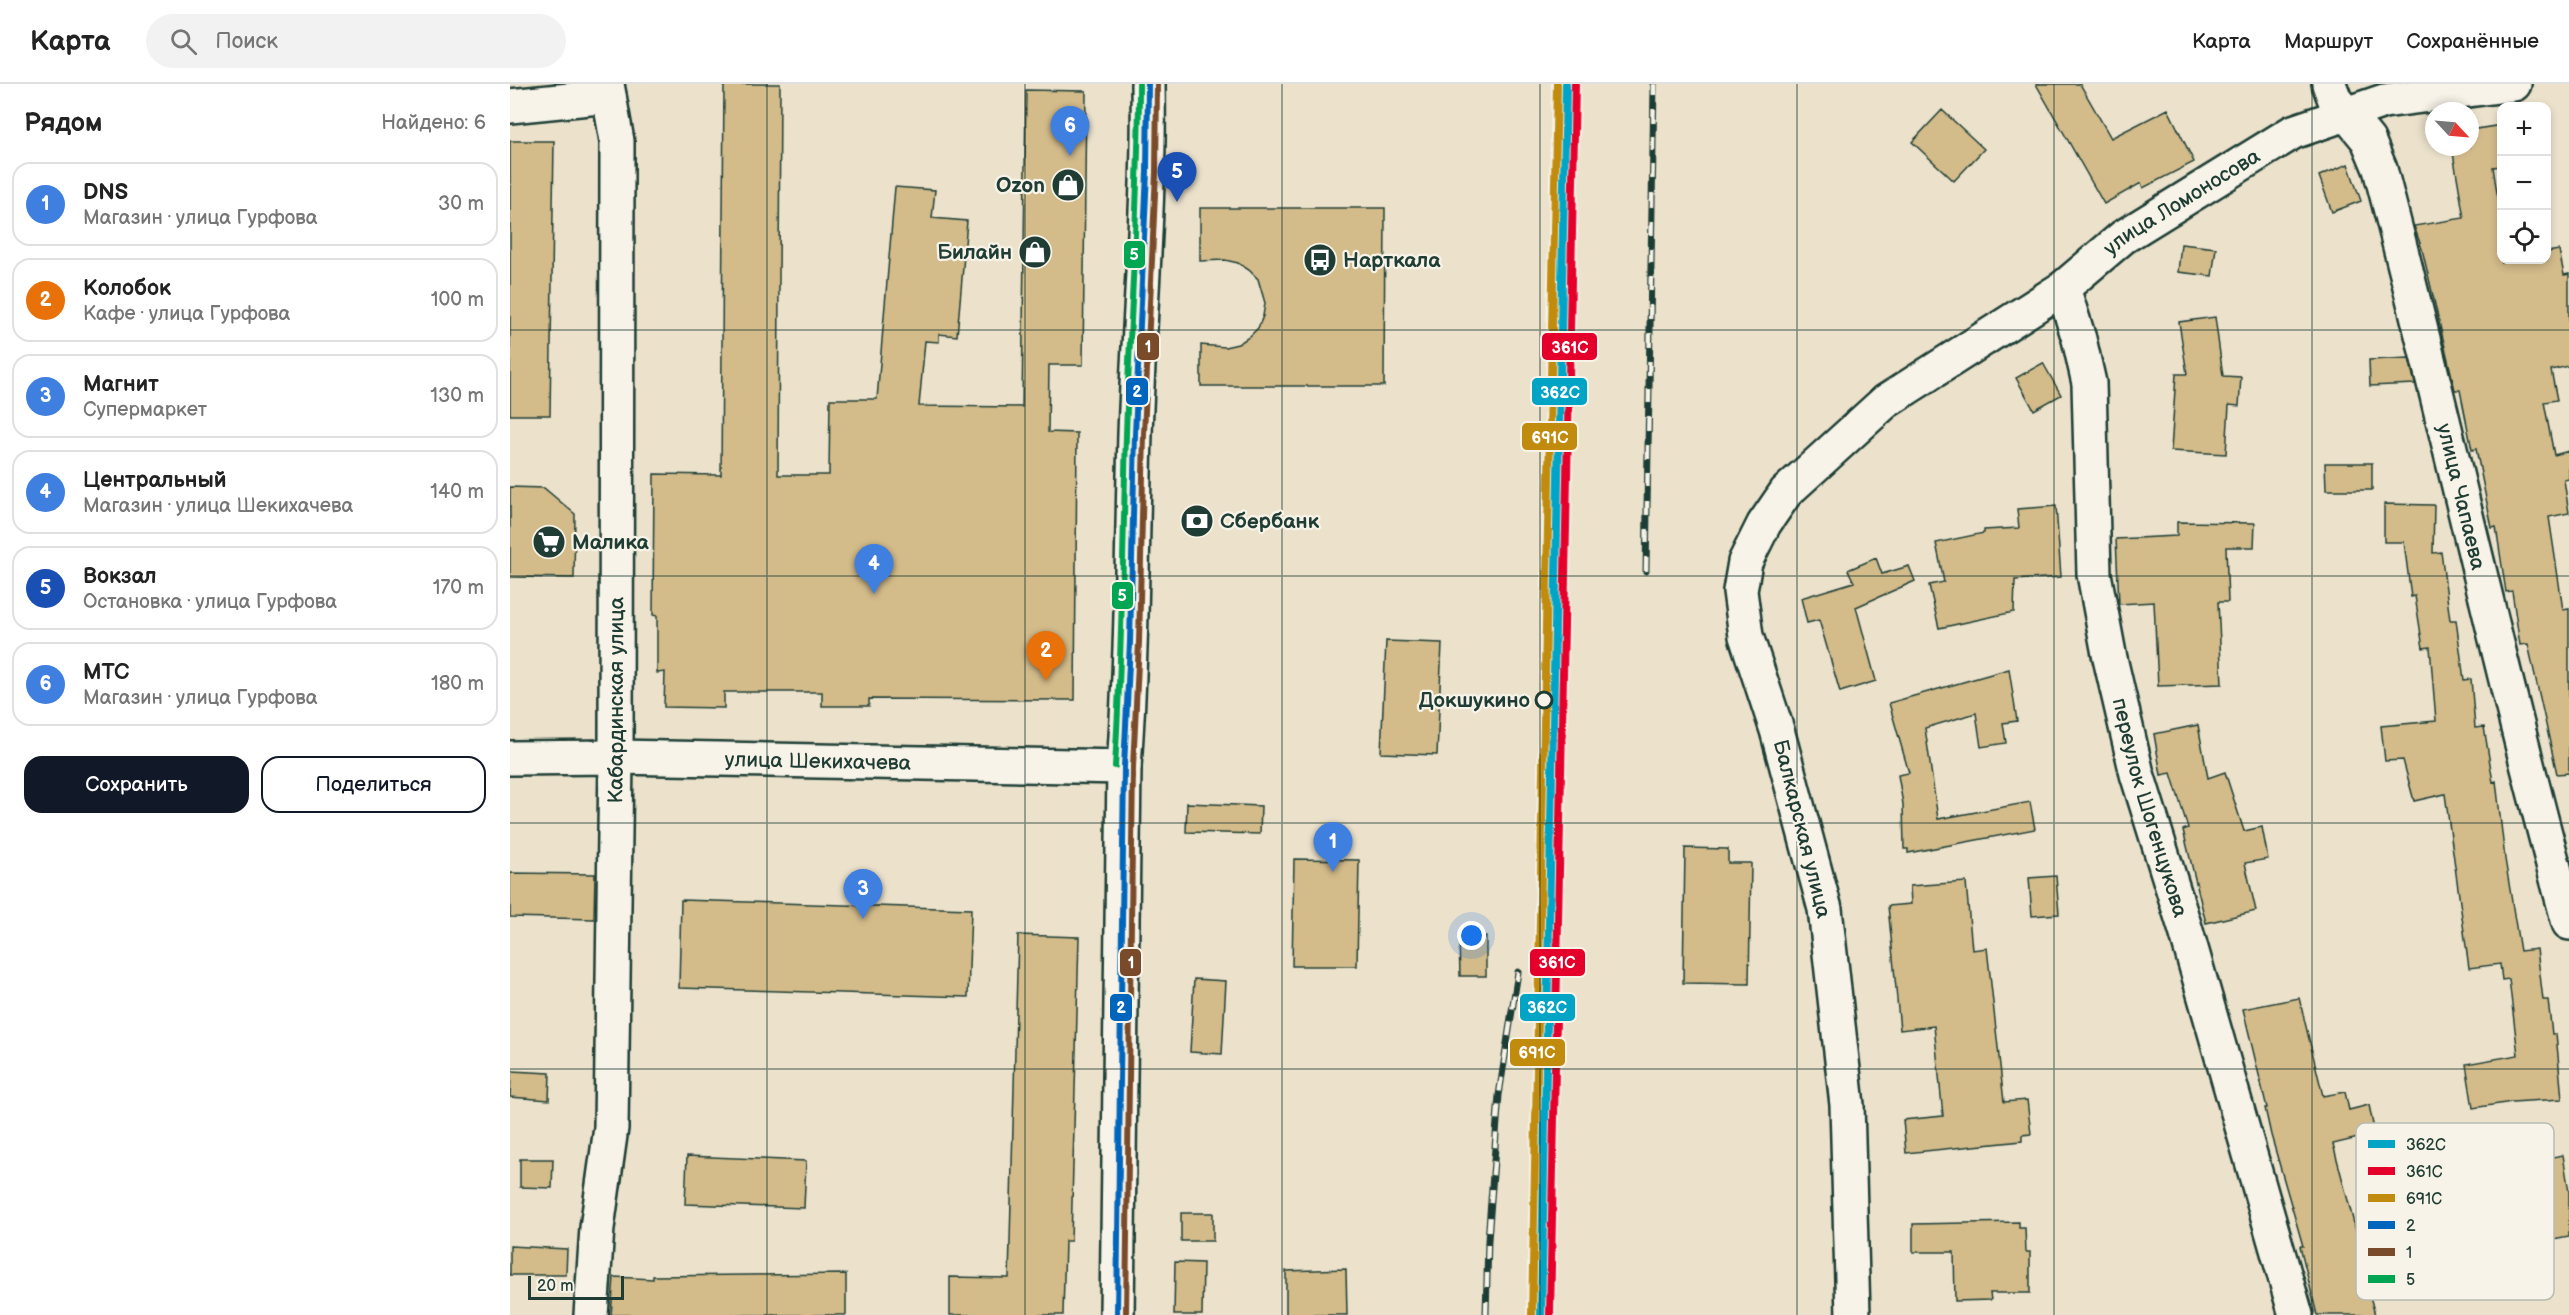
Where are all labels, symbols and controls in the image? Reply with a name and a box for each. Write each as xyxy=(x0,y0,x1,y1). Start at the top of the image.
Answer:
search box xyxy=(146,14,566,68)
text: Карта xyxy=(30,25,110,58)
icon: search xyxy=(167,25,200,58)
text: Поиск xyxy=(215,28,278,55)
text: Карта xyxy=(2192,29,2251,54)
text: Маршрут xyxy=(2284,29,2373,54)
text: Сохранённые xyxy=(2406,29,2539,54)
north arrow xyxy=(2425,102,2479,156)
map controls xyxy=(2497,102,2551,264)
button: + xyxy=(2497,102,2551,156)
pin: 6 xyxy=(1050,106,1090,156)
text: Рядом xyxy=(24,108,102,139)
text: Найдено: 6 xyxy=(381,111,486,135)
street label: улица Ломоносова xyxy=(2098,143,2265,261)
pin: 5 xyxy=(1158,152,1196,202)
button: − xyxy=(2497,156,2551,210)
shop icon: Ozon xyxy=(1050,167,1086,203)
place label: Ozon xyxy=(996,173,1045,198)
text: DNS xyxy=(83,179,128,206)
text: 1 xyxy=(41,192,50,216)
text: 30 m xyxy=(438,192,484,216)
text: Магазин · улица Гурфова xyxy=(83,206,318,230)
button: locate xyxy=(2497,210,2551,264)
shop icon: Билайн xyxy=(1017,234,1053,270)
place label: Билайн xyxy=(937,240,1012,265)
line badge: 5 xyxy=(1123,240,1146,269)
bus stop icon: Нарткала xyxy=(1302,242,1338,278)
text: 5 xyxy=(1129,246,1139,265)
place label: Нарткала xyxy=(1343,248,1441,273)
text: Колобок xyxy=(83,275,171,302)
text: 2 xyxy=(40,288,51,312)
text: 100 m xyxy=(431,288,484,312)
text: Кафе · улица Гурфова xyxy=(83,302,290,326)
line badge: 1 xyxy=(1136,332,1160,361)
line badge: 361С xyxy=(1541,332,1598,361)
text: 1 xyxy=(1145,338,1151,357)
text: 361С xyxy=(1552,339,1588,358)
text: Магнит xyxy=(83,371,159,398)
line badge: 2 xyxy=(1125,377,1149,406)
line badge: 362С xyxy=(1531,377,1588,406)
text: 2 xyxy=(1132,383,1142,402)
text: 3 xyxy=(40,384,51,408)
text: 130 m xyxy=(430,384,484,408)
text: 362С xyxy=(1540,384,1580,403)
text: Супермаркет xyxy=(83,398,207,422)
street label: улица Чапаева xyxy=(2432,421,2491,573)
line badge: 691С xyxy=(1521,422,1578,451)
text: 691С xyxy=(1532,429,1568,448)
text: Центральный xyxy=(83,467,227,494)
text: 4 xyxy=(40,480,51,504)
text: 140 m xyxy=(430,480,484,504)
text: Магазин · улица Шекихачева xyxy=(83,494,353,518)
bank icon: Сбербанк xyxy=(1179,503,1215,539)
place label: Сбербанк xyxy=(1220,509,1320,534)
supermarket icon: Малика xyxy=(531,524,567,560)
place label: Малика xyxy=(572,530,650,555)
pin: 4 xyxy=(854,544,894,594)
text: Вокзал xyxy=(83,563,156,590)
text: 5 xyxy=(40,576,51,600)
text: 170 m xyxy=(433,576,484,600)
line badge: 5 xyxy=(1111,581,1134,610)
text: 5 xyxy=(1117,587,1127,606)
text: Остановка · улица Гурфова xyxy=(83,590,337,614)
street label: Кабардинская улица xyxy=(603,596,629,804)
pin: 2 xyxy=(1026,632,1066,681)
text: МТС xyxy=(83,659,129,686)
text: 6 xyxy=(39,672,52,696)
text: 180 m xyxy=(431,672,484,696)
text: Магазин · улица Гурфова xyxy=(83,686,318,710)
place label: Докшукино xyxy=(1419,688,1530,713)
marker: Докшукино xyxy=(1535,691,1553,709)
street label: переулок Шогенцукова xyxy=(2107,695,2194,921)
street label: Балкарская улица xyxy=(1768,737,1836,921)
street label: улица Шекихачева xyxy=(725,747,912,775)
button: Сохранить xyxy=(24,756,249,813)
button: Поделиться xyxy=(261,756,486,813)
pin: 1 xyxy=(1314,822,1352,872)
pin: 3 xyxy=(844,870,882,919)
your location xyxy=(1457,921,1486,950)
line badge: 1 xyxy=(1119,948,1142,977)
line badge: 361С xyxy=(1529,948,1586,977)
text: 1 xyxy=(1128,954,1134,973)
text: 361С xyxy=(1539,954,1575,973)
line badge: 2 xyxy=(1109,993,1133,1022)
line badge: 362С xyxy=(1519,993,1576,1022)
text: 2 xyxy=(1116,999,1126,1018)
text: 362С xyxy=(1527,999,1567,1018)
line badge: 691С xyxy=(1509,1038,1566,1067)
text: 691С xyxy=(1519,1044,1555,1063)
legend xyxy=(2356,1123,2554,1300)
text: 362С xyxy=(2406,1136,2446,1155)
text: 361С xyxy=(2406,1163,2443,1182)
text: 691С xyxy=(2406,1190,2442,1209)
text: 2 xyxy=(2406,1217,2416,1236)
text: 1 xyxy=(2406,1244,2412,1263)
text: 5 xyxy=(2406,1271,2415,1290)
scale bar xyxy=(528,1273,624,1300)
text: 20 m xyxy=(537,1277,573,1296)

